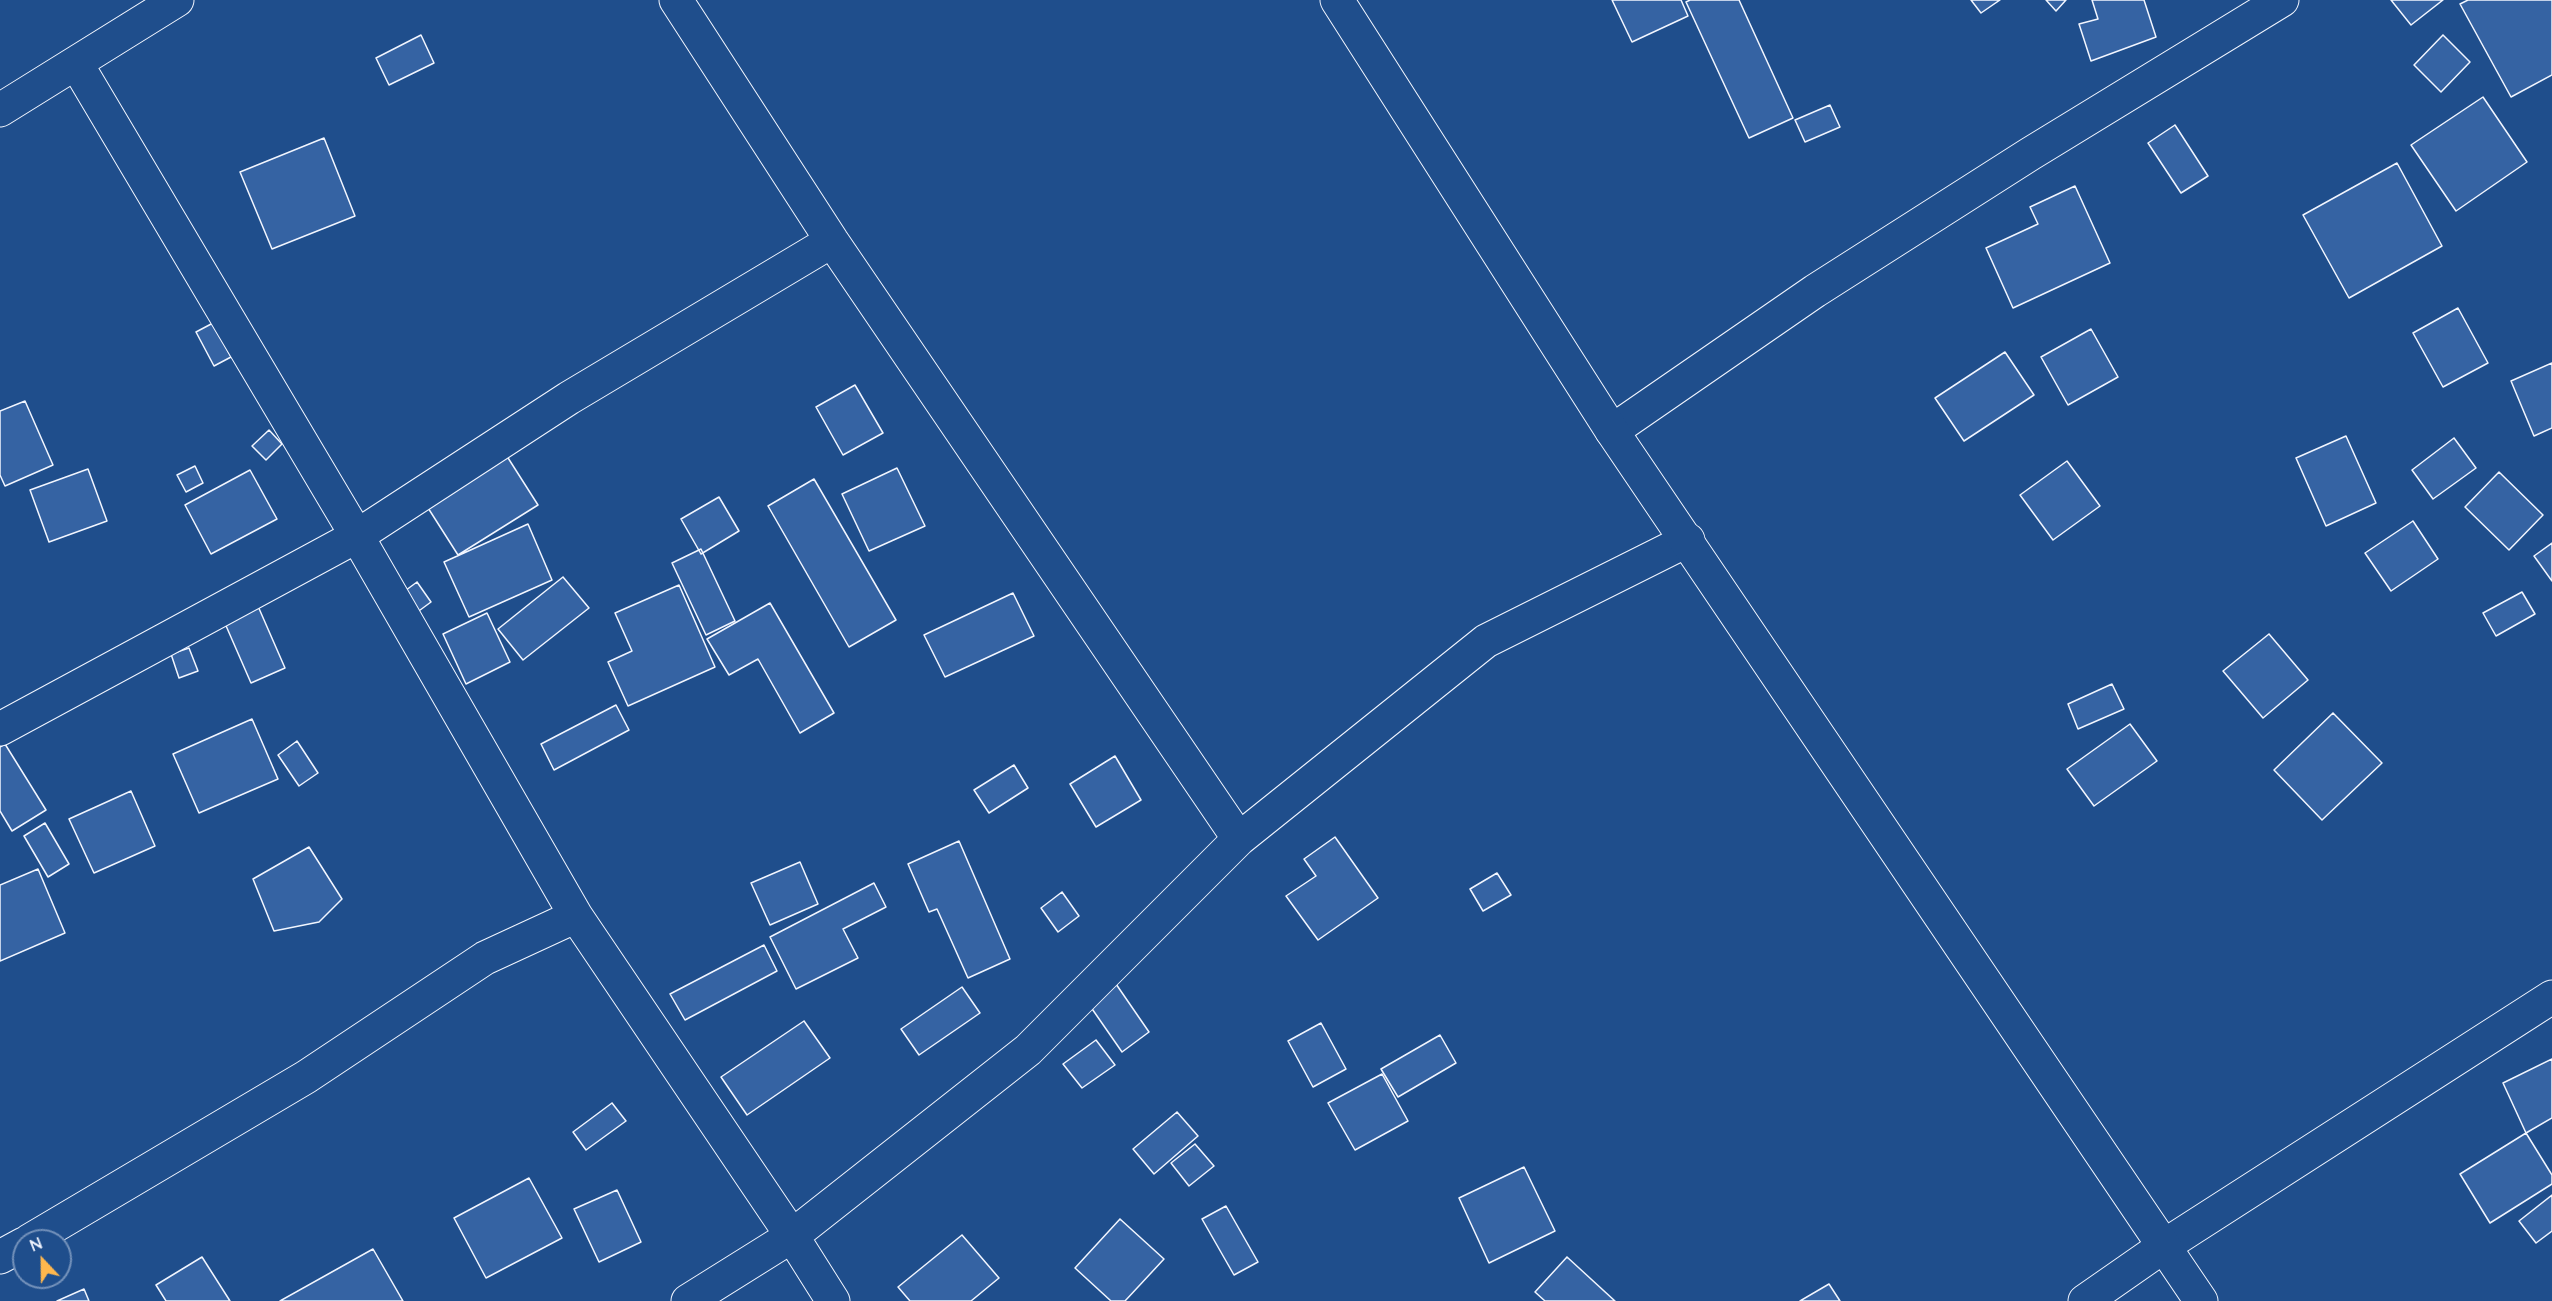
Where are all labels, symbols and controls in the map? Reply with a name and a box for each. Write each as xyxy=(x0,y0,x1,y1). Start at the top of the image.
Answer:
north arrow xyxy=(12,1229,72,1289)
text: N xyxy=(27,1233,45,1256)

